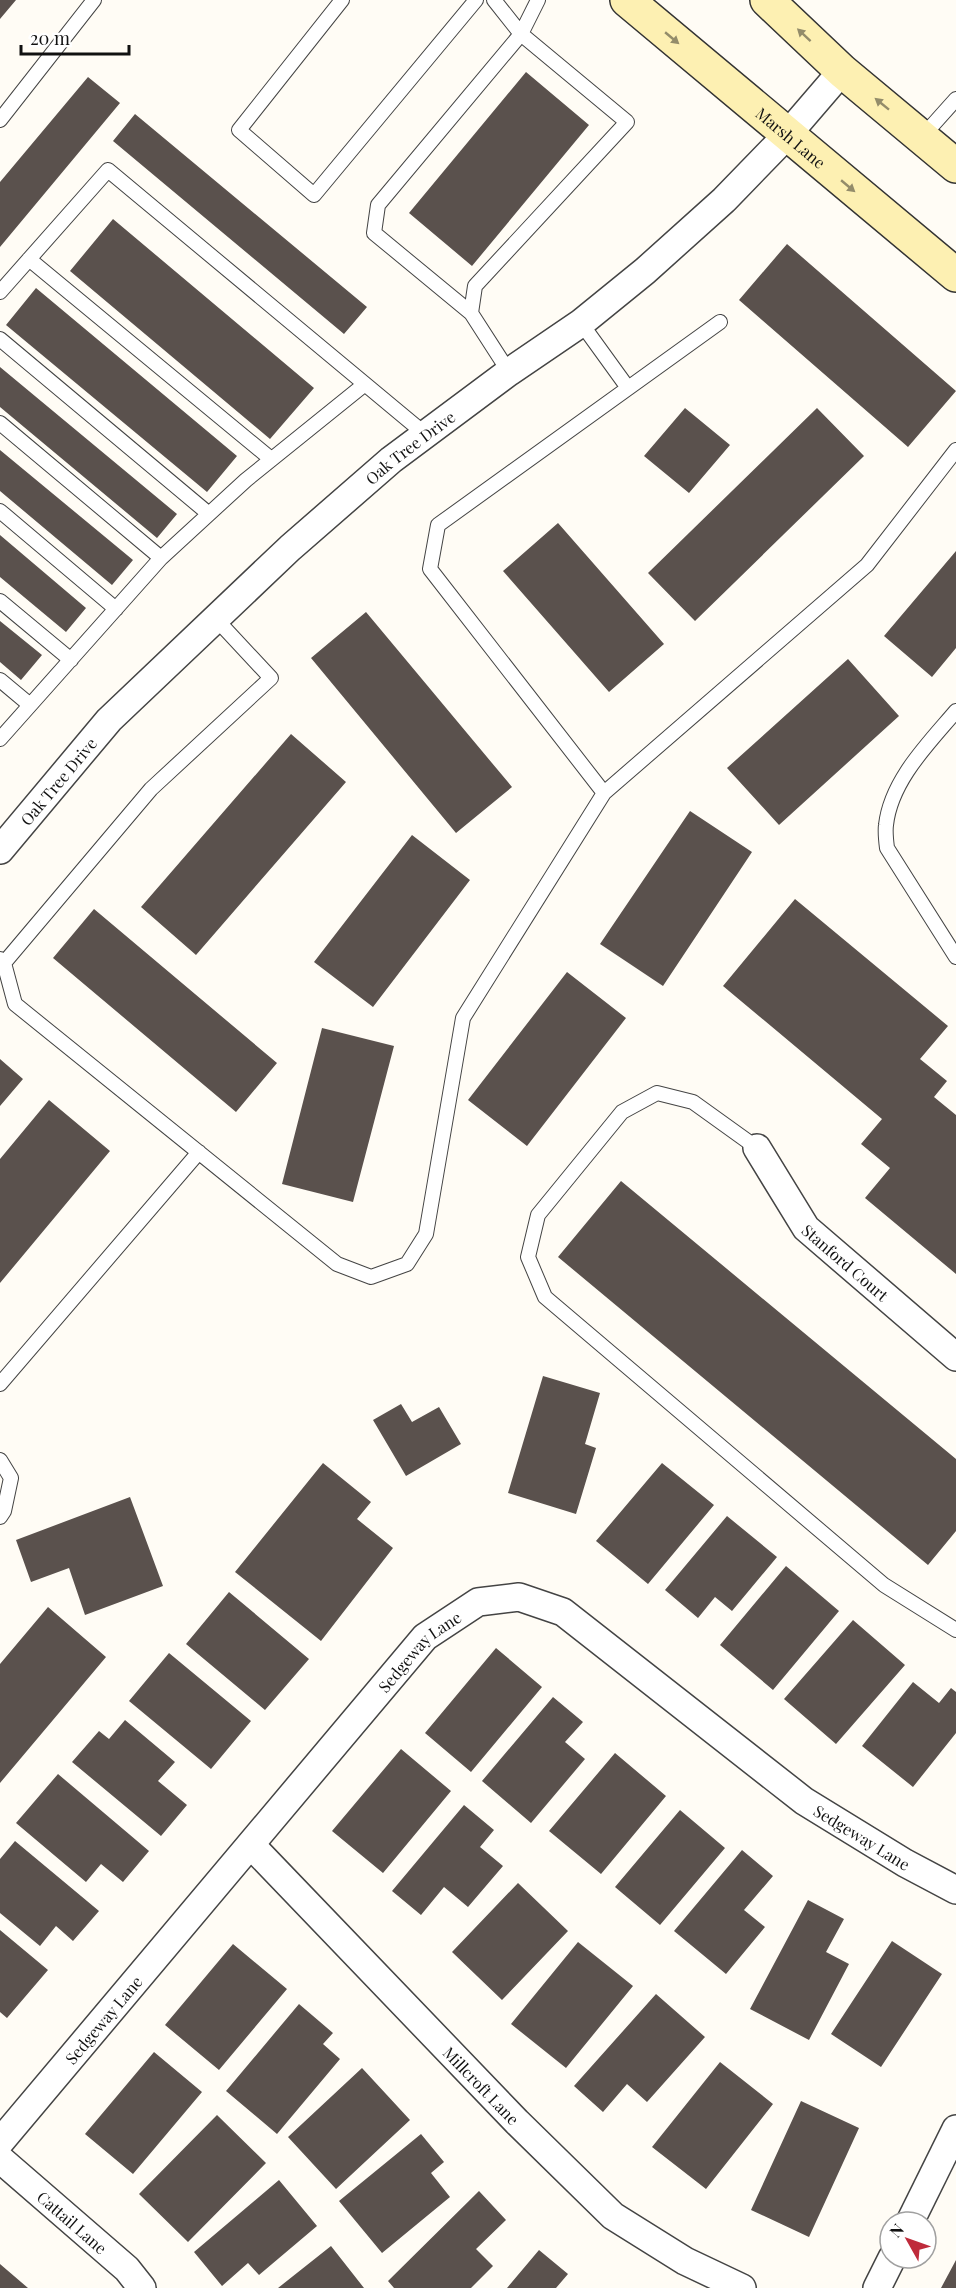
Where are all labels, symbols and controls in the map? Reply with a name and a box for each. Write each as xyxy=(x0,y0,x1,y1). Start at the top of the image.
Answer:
scale bar xyxy=(21,18,129,56)
text: 20 m xyxy=(30,26,70,50)
one-way arrow xyxy=(798,29,812,43)
one-way arrow xyxy=(664,31,679,44)
one-way arrow xyxy=(875,98,890,111)
street label: Marsh Lane xyxy=(752,102,830,172)
one-way arrow xyxy=(840,179,855,192)
street label: Oak Tree Drive xyxy=(360,406,459,489)
street label: Oak Tree Drive xyxy=(15,733,101,829)
street label: Stanford Court xyxy=(798,1219,893,1305)
street label: Sedgeway Lane xyxy=(373,1606,465,1696)
street label: Sedgeway Lane xyxy=(810,1799,914,1874)
street label: Sedgeway Lane xyxy=(60,1971,146,2068)
street label: Millcroft Lane xyxy=(439,2042,524,2129)
street label: Cattail Lane xyxy=(33,2186,112,2258)
north arrow xyxy=(878,2210,938,2270)
text: N xyxy=(884,2219,908,2241)

